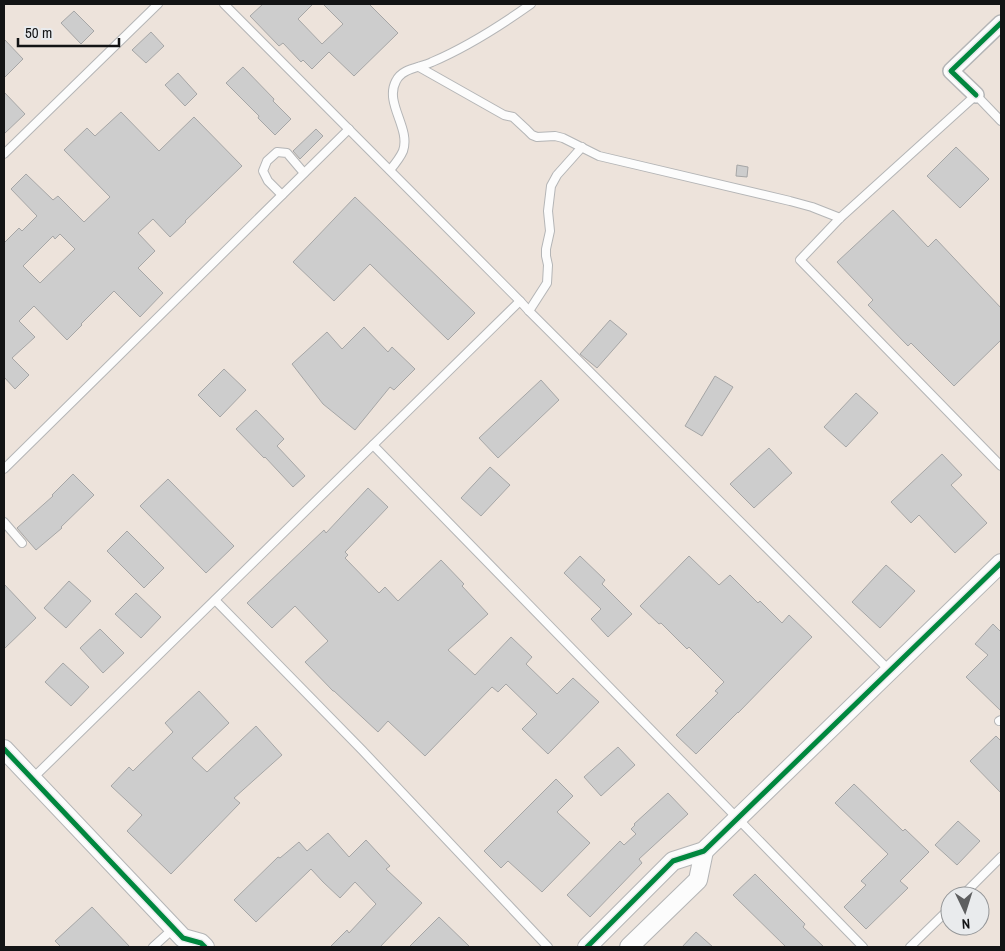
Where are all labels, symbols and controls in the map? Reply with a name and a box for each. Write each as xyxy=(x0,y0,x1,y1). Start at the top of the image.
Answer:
scale bar xyxy=(18,15,119,47)
text: 50 m xyxy=(25,22,52,43)
north arrow xyxy=(940,886,990,936)
text: N xyxy=(961,915,971,933)

